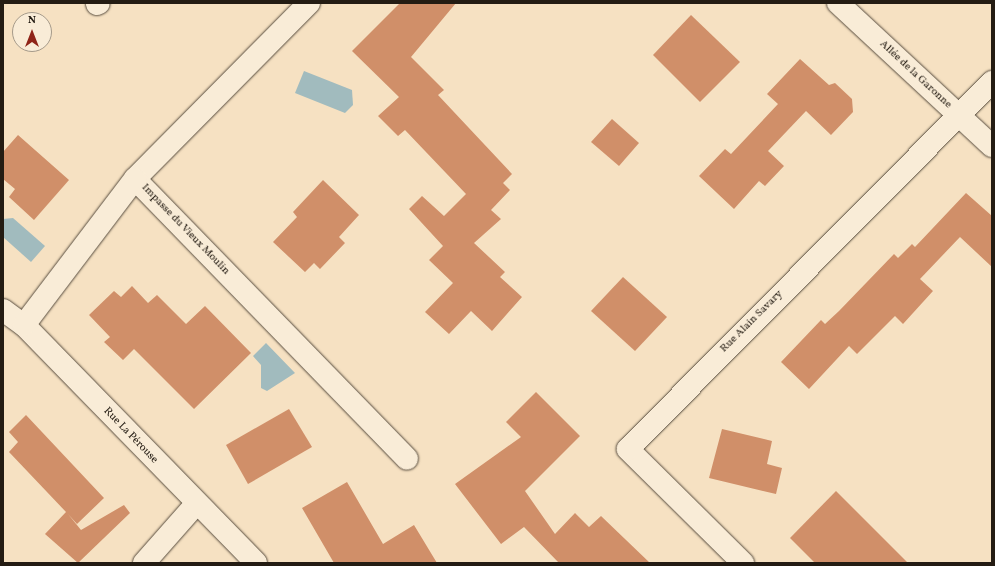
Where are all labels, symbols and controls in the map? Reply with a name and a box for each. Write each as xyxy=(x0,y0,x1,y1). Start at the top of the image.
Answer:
north arrow xyxy=(12,12,52,52)
text: N xyxy=(28,13,36,28)
street label: Allée de la Garonne xyxy=(876,38,954,112)
street label: Impasse du Vieux Moulin xyxy=(138,182,232,278)
street label: Rue Alain Savary xyxy=(718,288,786,356)
street label: Rue La Pérouse xyxy=(100,405,160,467)

